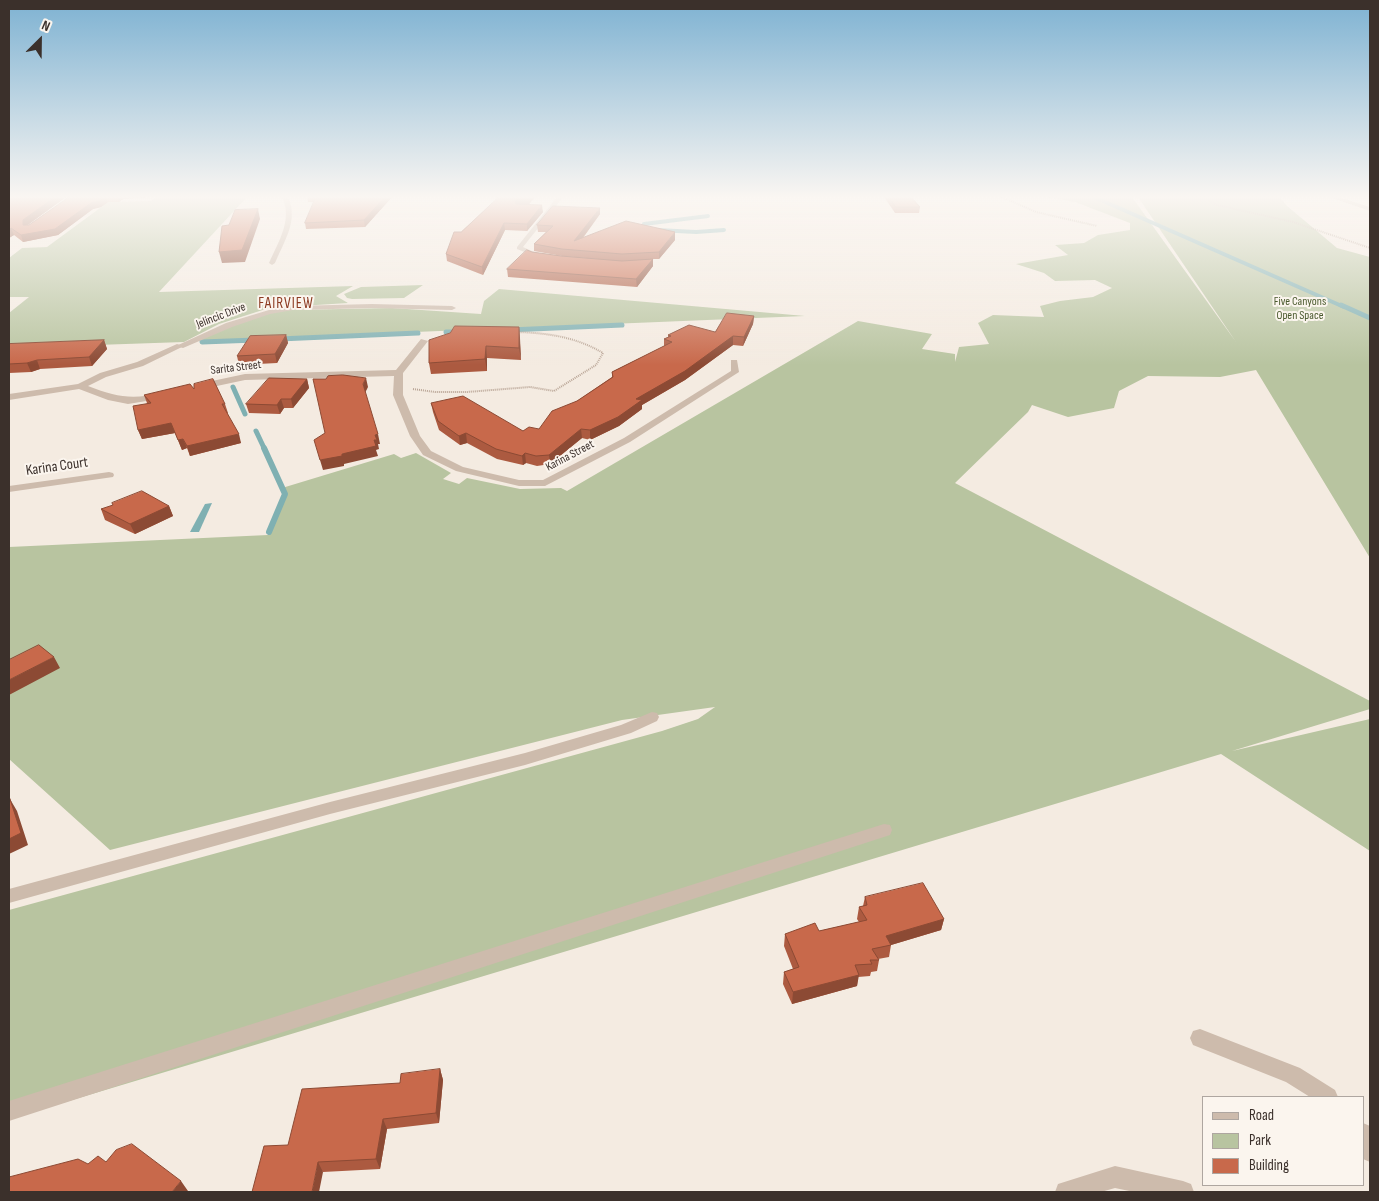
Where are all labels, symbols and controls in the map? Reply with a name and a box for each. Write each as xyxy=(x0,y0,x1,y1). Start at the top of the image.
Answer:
north arrow xyxy=(15,15,65,65)
text: N xyxy=(39,16,53,35)
district label: FAIRVIEW xyxy=(257,295,315,313)
park label: Five Canyons Open Space xyxy=(1274,295,1326,323)
street label: Jelincic Drive xyxy=(194,300,248,332)
street label: Sarita Street xyxy=(210,358,262,378)
street label: Karina Street xyxy=(543,437,597,475)
street label: Karina Court xyxy=(25,454,89,480)
legend xyxy=(1202,1096,1364,1186)
text: Road xyxy=(1249,1106,1274,1125)
text: Park xyxy=(1249,1131,1271,1150)
text: Building xyxy=(1249,1156,1289,1175)

